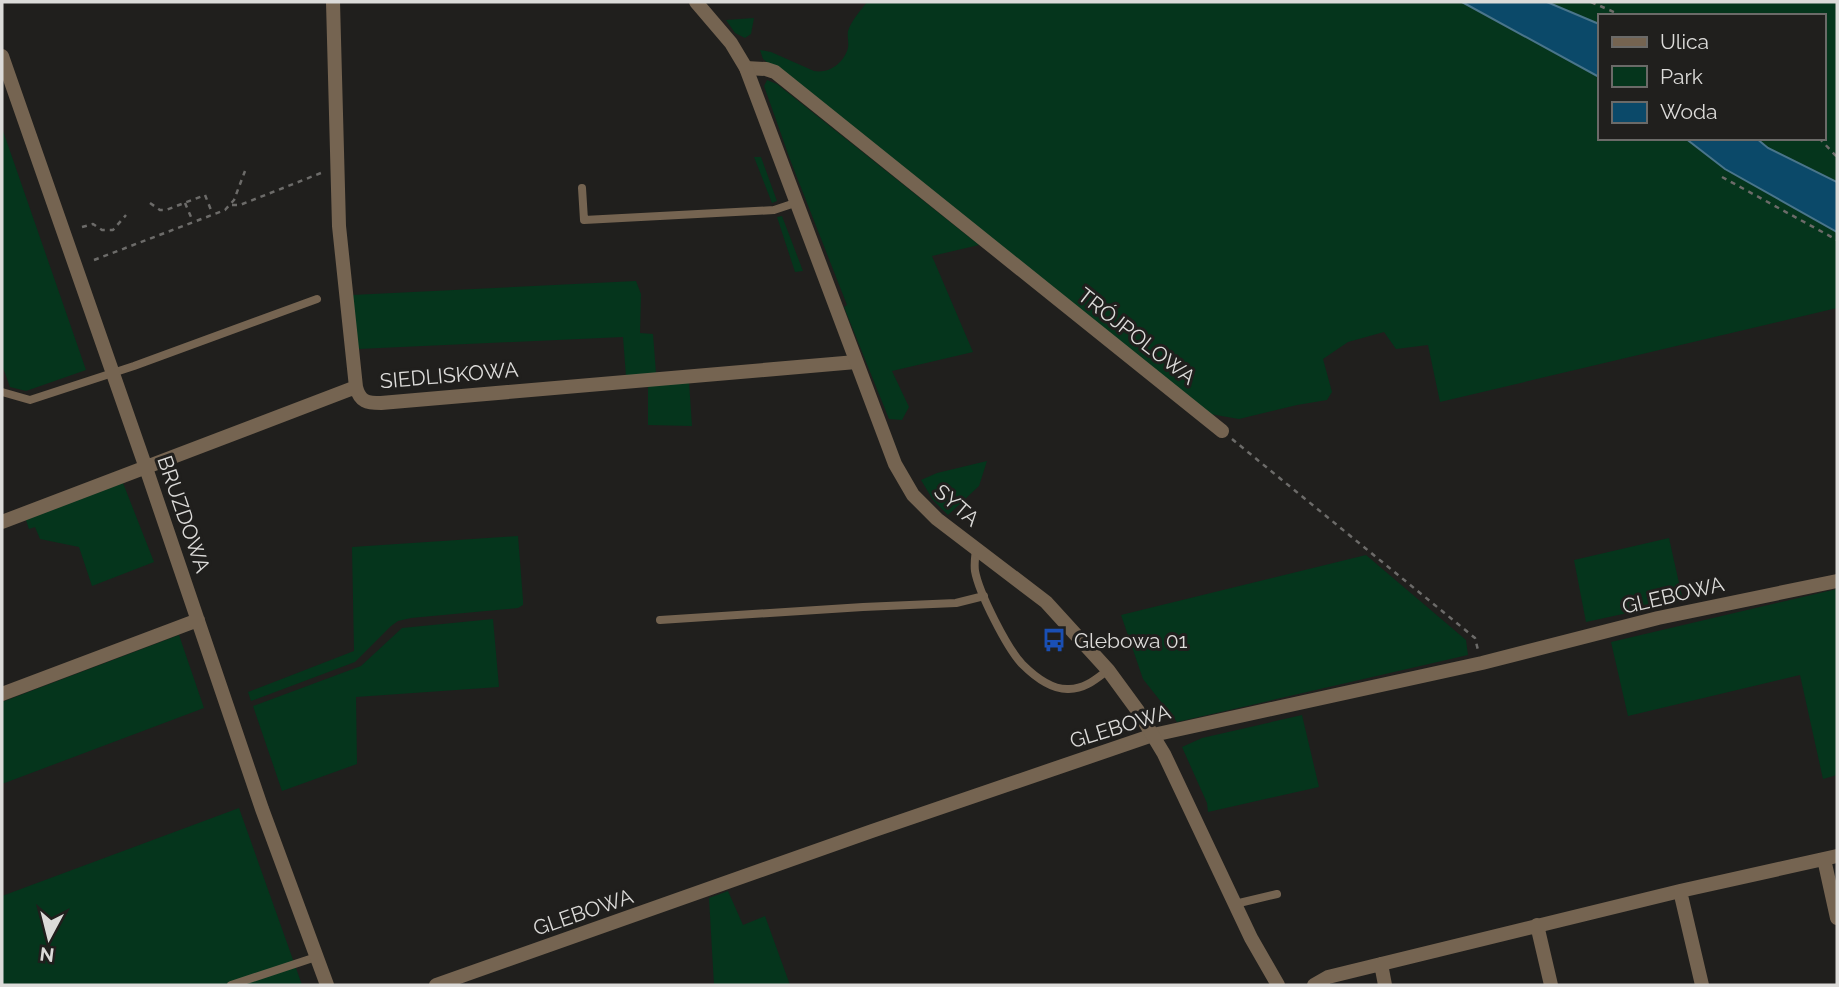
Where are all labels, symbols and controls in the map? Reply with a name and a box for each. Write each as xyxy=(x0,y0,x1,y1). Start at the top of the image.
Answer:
legend xyxy=(1598,14,1825,140)
text: Ulica xyxy=(1660,29,1709,54)
text: Park xyxy=(1660,64,1703,89)
text: Woda xyxy=(1660,99,1718,124)
street label: TRÓJPOLOWA xyxy=(1073,282,1201,390)
street label: SIEDLISKOWA xyxy=(379,357,519,393)
street label: BRUZDOWA xyxy=(152,452,216,576)
street label: SYTA xyxy=(929,479,985,531)
street label: GLEBOWA xyxy=(1619,571,1727,619)
bus stop icon: Glebowa 01 xyxy=(1040,626,1068,654)
place label: Glebowa 01 xyxy=(1074,628,1188,653)
street label: GLEBOWA xyxy=(1067,699,1173,753)
street label: GLEBOWA xyxy=(530,883,636,941)
north arrow xyxy=(14,903,84,973)
text: N xyxy=(38,943,55,967)

